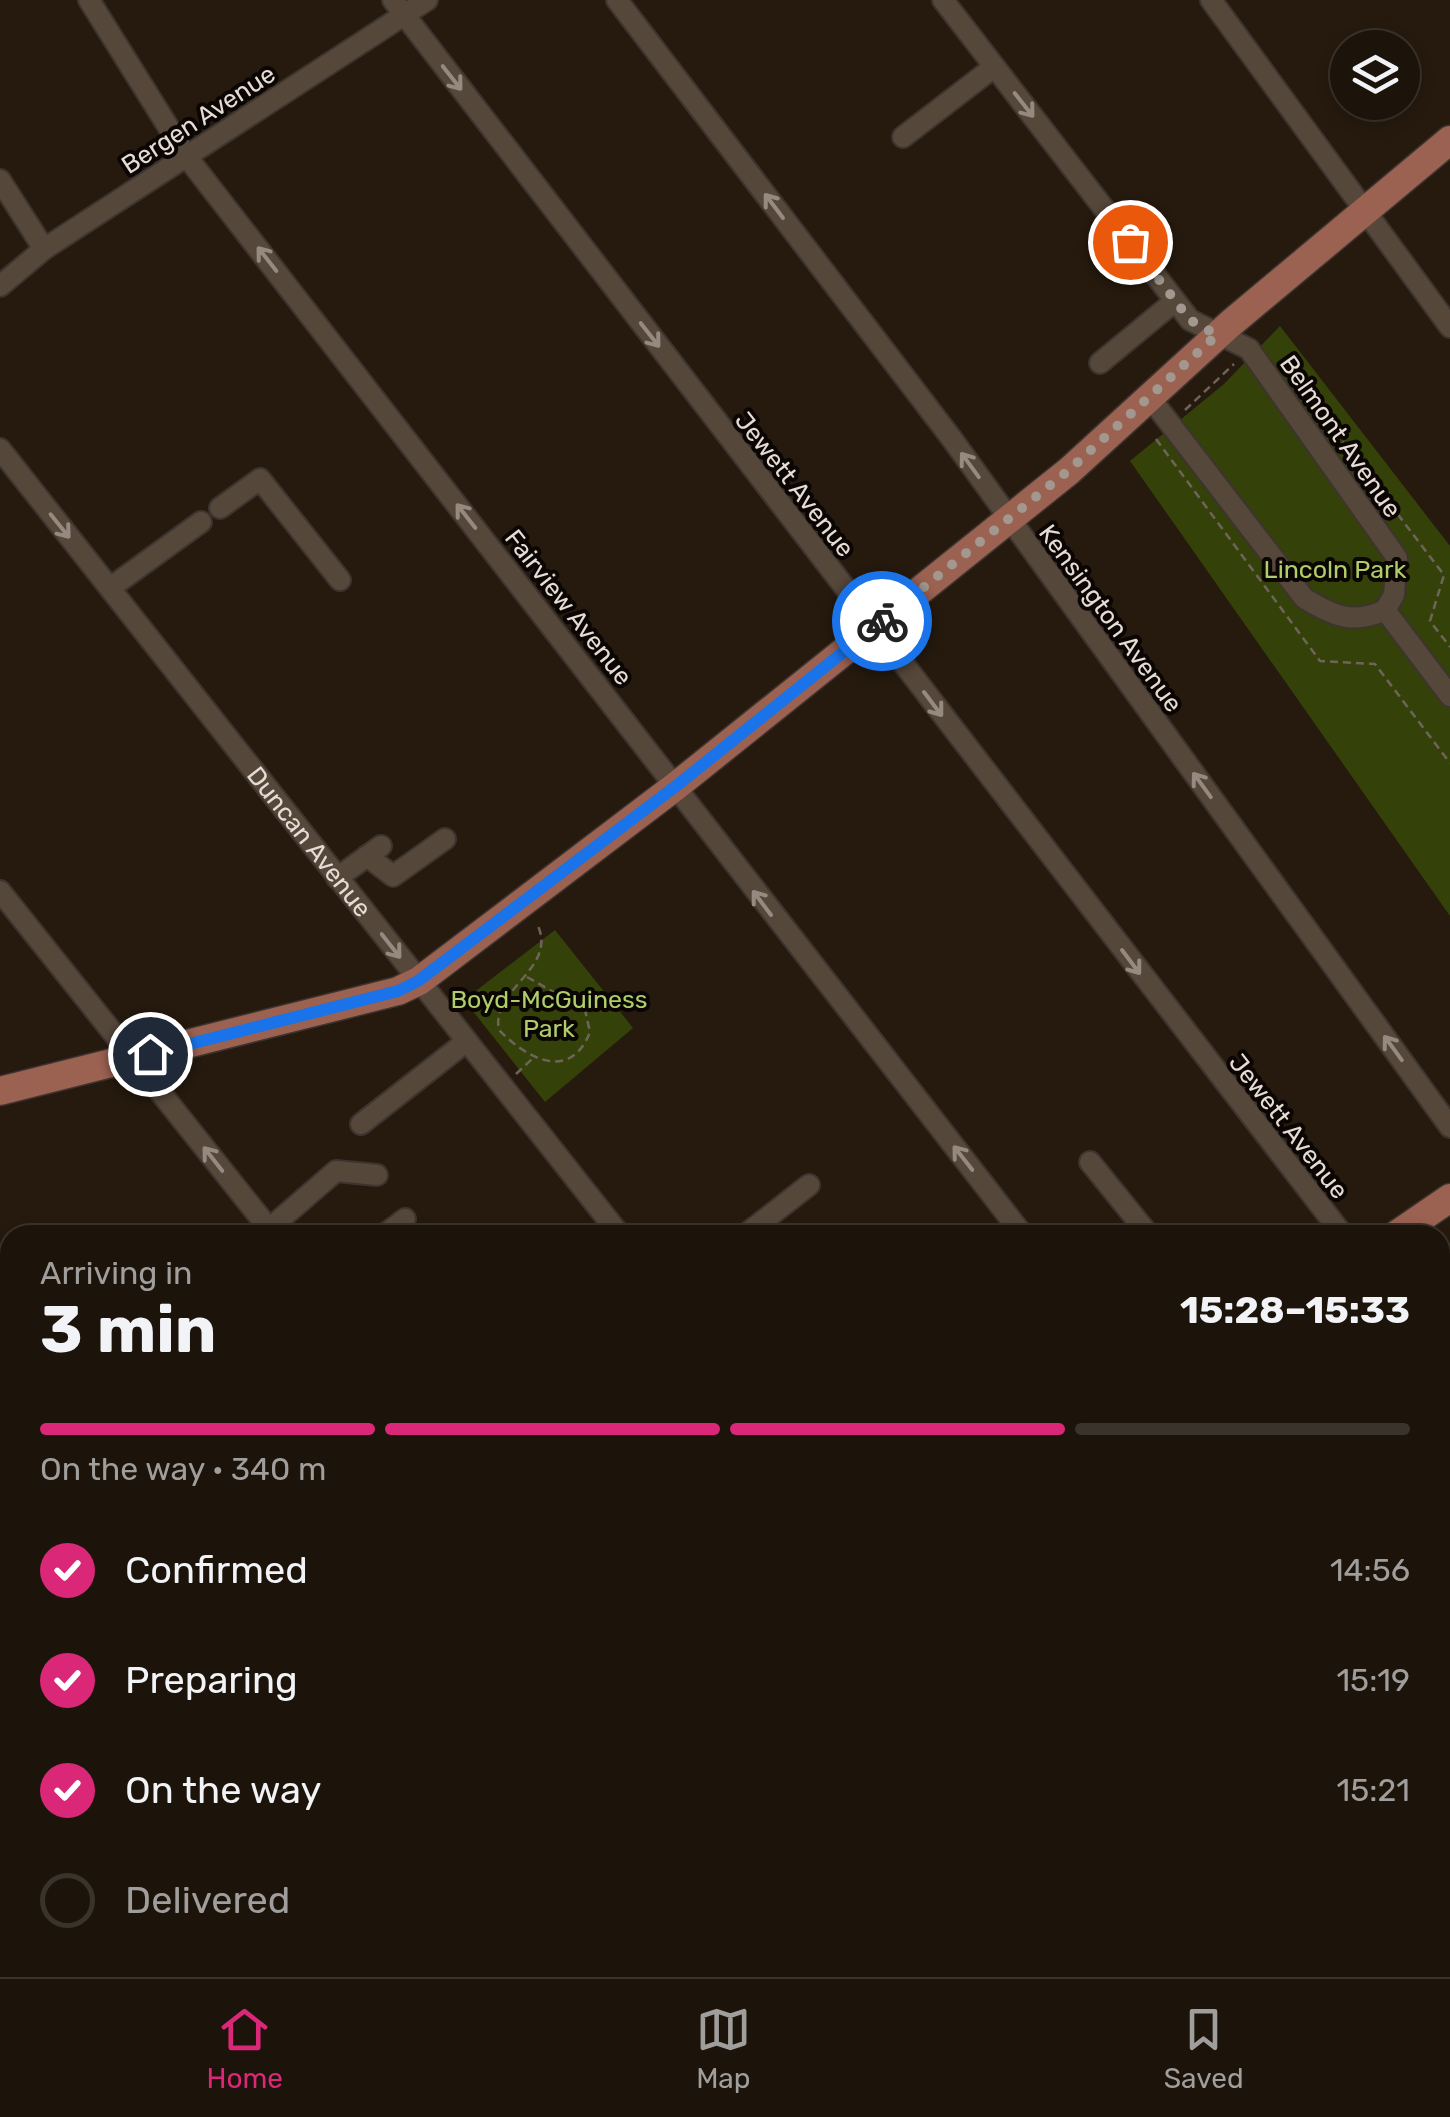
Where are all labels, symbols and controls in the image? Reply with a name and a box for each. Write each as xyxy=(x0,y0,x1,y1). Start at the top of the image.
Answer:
map controls xyxy=(1330,30,1420,120)
button: layers xyxy=(1330,30,1420,120)
street label: Bergen Avenue xyxy=(116,59,280,180)
one-way arrow xyxy=(441,64,462,91)
one-way arrow xyxy=(1013,91,1034,118)
one-way arrow xyxy=(764,193,785,220)
pin xyxy=(1088,200,1173,285)
icon: bag xyxy=(1103,215,1158,270)
one-way arrow xyxy=(257,246,278,273)
one-way arrow xyxy=(638,322,660,348)
street label: Belmont Avenue xyxy=(1274,350,1407,523)
street label: Jewett Avenue xyxy=(729,406,860,562)
one-way arrow xyxy=(960,452,981,479)
one-way arrow xyxy=(456,503,477,530)
one-way arrow xyxy=(49,512,71,538)
street label: Kensington Avenue xyxy=(1033,519,1188,718)
street label: Fairview Avenue xyxy=(499,524,638,691)
park label: Lincoln Park xyxy=(1264,555,1406,584)
courier xyxy=(832,571,932,671)
icon: bike xyxy=(855,594,910,649)
one-way arrow xyxy=(923,690,944,717)
street label: Duncan Avenue xyxy=(241,761,377,923)
one-way arrow xyxy=(1191,772,1212,800)
one-way arrow xyxy=(752,890,773,917)
one-way arrow xyxy=(380,932,401,959)
one-way arrow xyxy=(1120,948,1141,975)
park label: Boyd-McGuiness Park xyxy=(450,985,648,1043)
pin xyxy=(108,1012,193,1097)
icon: home xyxy=(123,1027,178,1082)
one-way arrow xyxy=(1382,1035,1403,1062)
street label: Jewett Avenue xyxy=(1223,1048,1354,1204)
one-way arrow xyxy=(202,1146,224,1172)
one-way arrow xyxy=(952,1146,974,1172)
text: Arriving in xyxy=(40,1254,192,1292)
text: 15:28–15:33 xyxy=(1180,1287,1410,1333)
text: 3 min xyxy=(40,1291,217,1368)
text: On the way · 340 m xyxy=(40,1450,327,1488)
icon: check xyxy=(40,1543,95,1598)
text: Confirmed xyxy=(125,1547,308,1593)
text: 14:56 xyxy=(1330,1551,1410,1589)
icon: check xyxy=(40,1653,95,1708)
text: Preparing xyxy=(125,1657,298,1703)
text: 15:19 xyxy=(1336,1661,1410,1699)
icon: check xyxy=(40,1763,95,1818)
text: On the way xyxy=(125,1767,321,1813)
text: 15:21 xyxy=(1337,1771,1410,1809)
text: Delivered xyxy=(125,1877,290,1923)
tab: Home xyxy=(206,2002,283,2095)
tab: Map xyxy=(696,2002,751,2095)
tab: Saved xyxy=(1164,2002,1244,2095)

